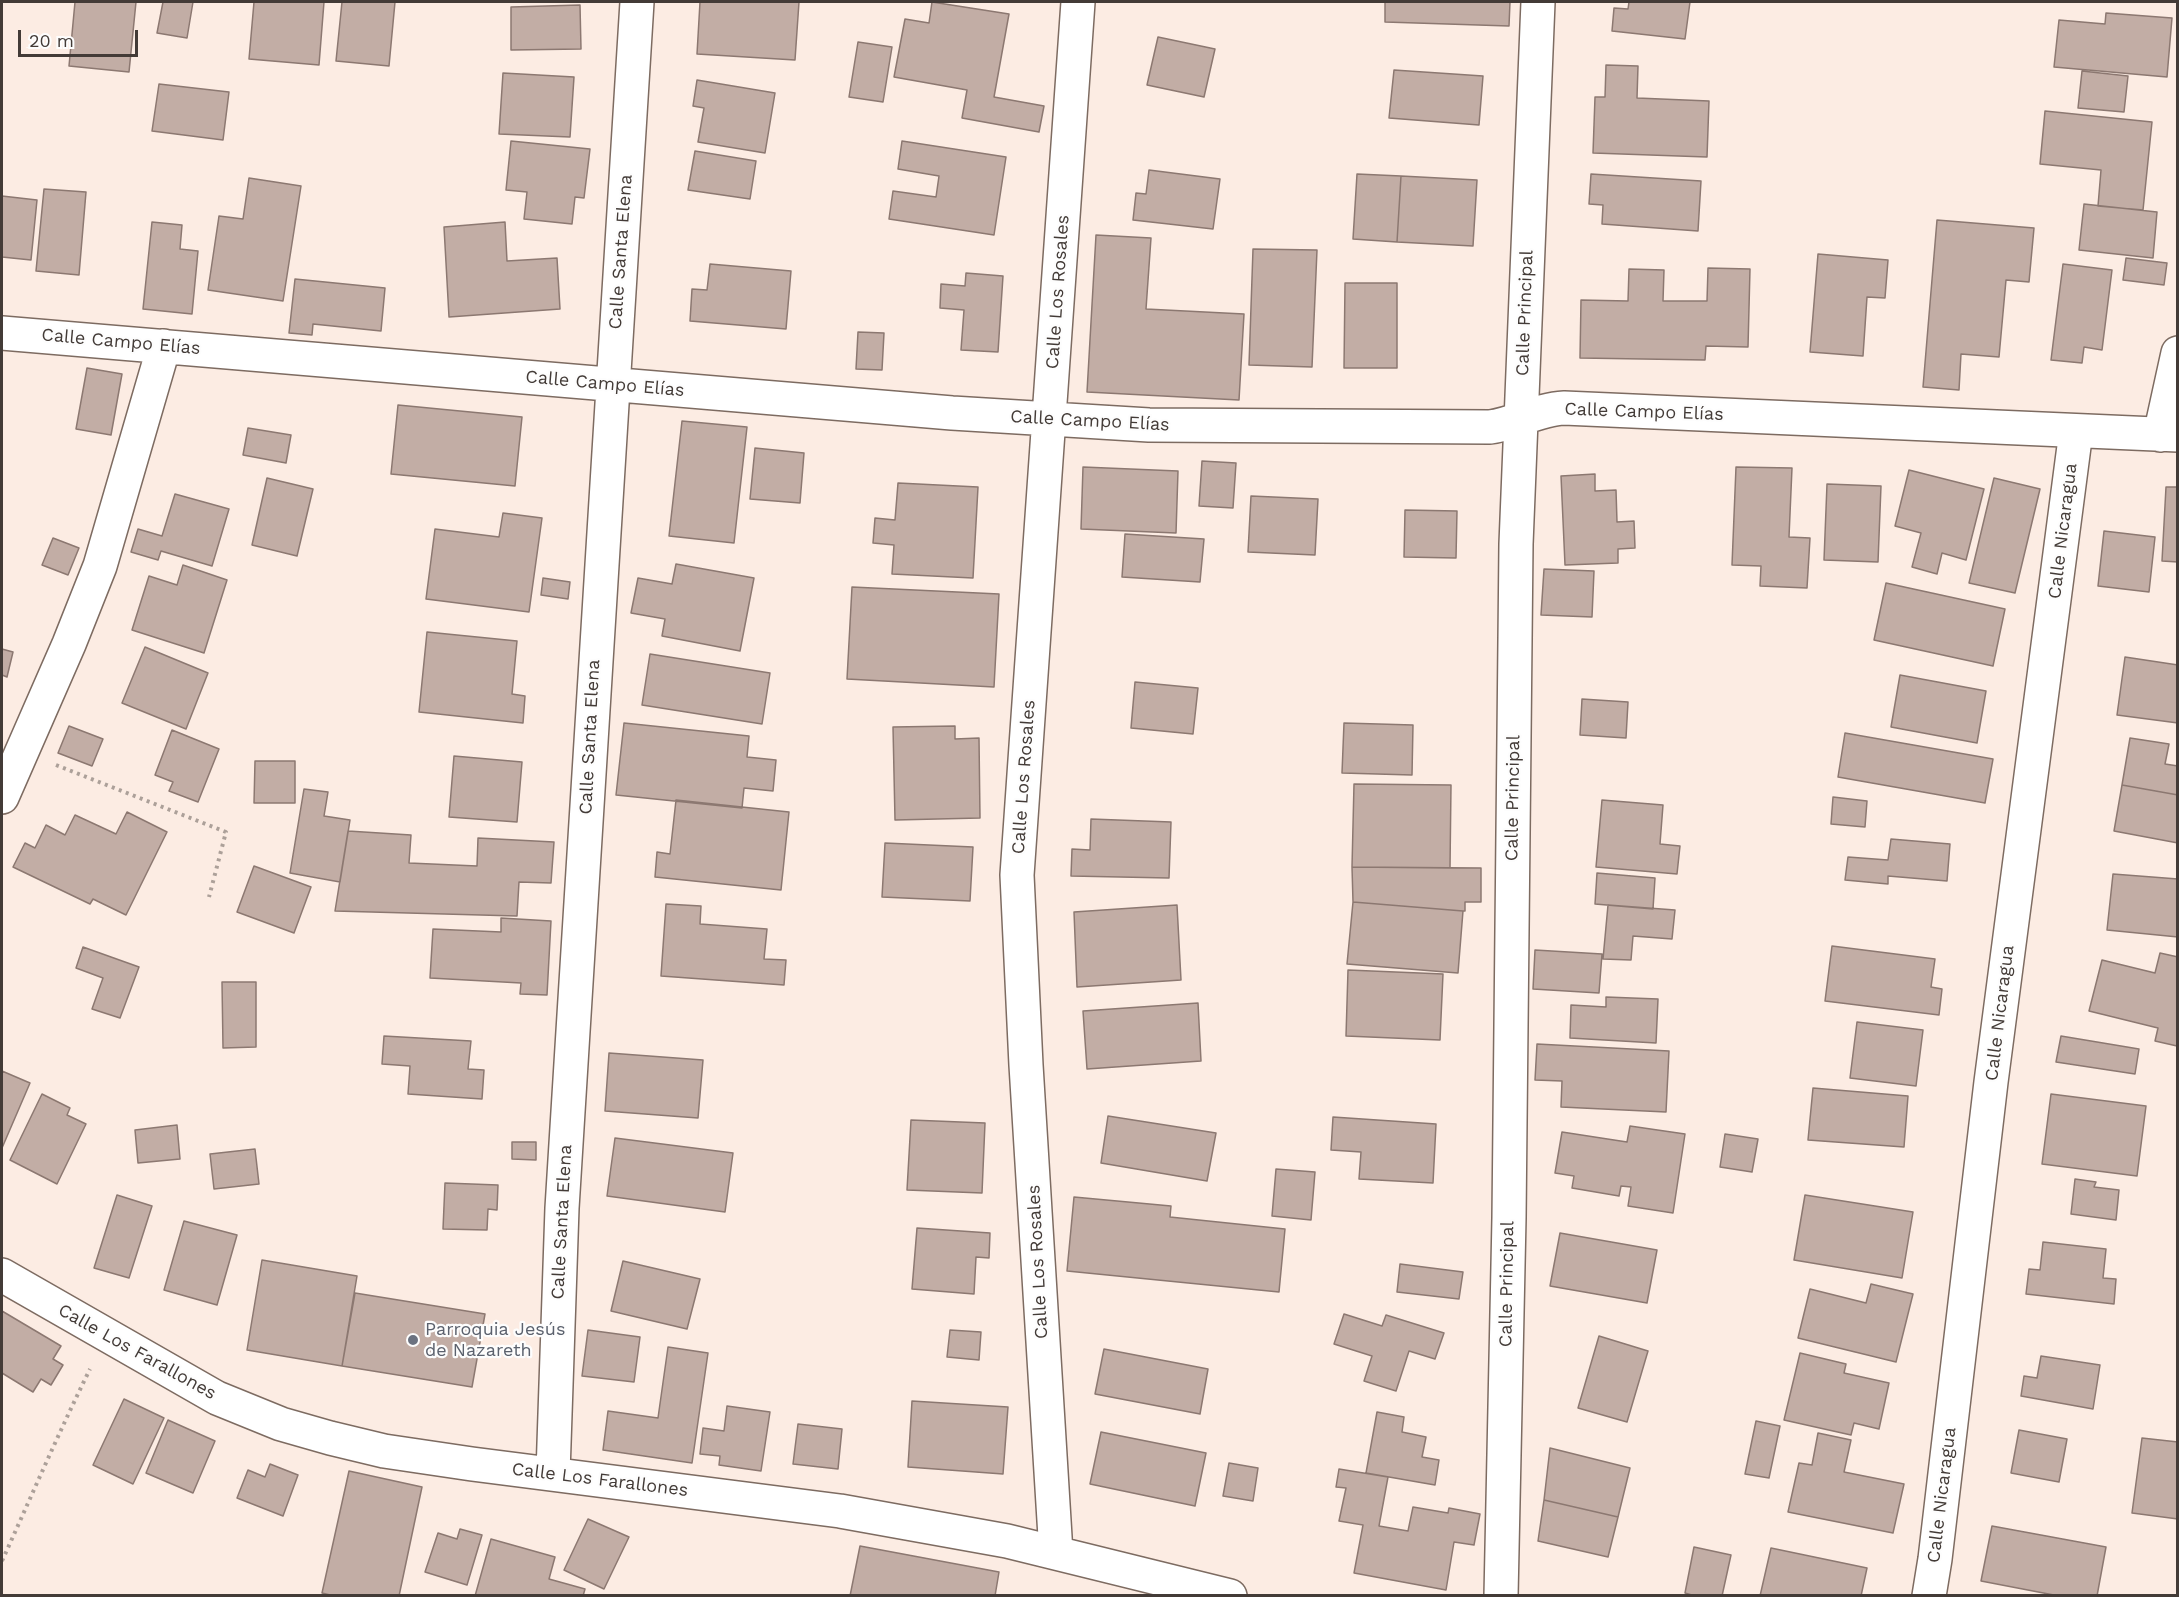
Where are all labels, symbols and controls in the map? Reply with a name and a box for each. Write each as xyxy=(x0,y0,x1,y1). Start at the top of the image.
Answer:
scale bar xyxy=(21,18,141,56)
text: 20 m xyxy=(29,30,74,51)
street label: Calle Santa Elena xyxy=(605,174,637,330)
street label: Calle Los Rosales xyxy=(1042,214,1074,370)
street label: Calle Principal xyxy=(1512,250,1538,376)
street label: Calle Campo Elías xyxy=(41,324,201,360)
street label: Calle Campo Elías xyxy=(525,366,685,402)
street label: Calle Campo Elías xyxy=(1564,398,1724,426)
street label: Calle Campo Elías xyxy=(1010,406,1170,436)
street label: Calle Nicaragua xyxy=(2044,462,2082,600)
street label: Calle Santa Elena xyxy=(575,659,605,815)
street label: Calle Los Rosales xyxy=(1008,699,1040,855)
street label: Calle Principal xyxy=(1501,735,1525,861)
street label: Calle Nicaragua xyxy=(1981,944,2019,1082)
street label: Calle Santa Elena xyxy=(547,1144,577,1300)
street label: Calle Los Rosales xyxy=(1023,1184,1053,1340)
street label: Calle Principal xyxy=(1495,1221,1519,1347)
street label: Calle Los Farallones xyxy=(54,1300,220,1404)
place label: Parroquia Jesús de Nazareth xyxy=(425,1319,565,1362)
marker: Parroquia Jesús de Nazareth xyxy=(406,1333,420,1347)
street label: Calle Nicaragua xyxy=(1923,1426,1961,1564)
street label: Calle Los Farallones xyxy=(511,1458,689,1502)

